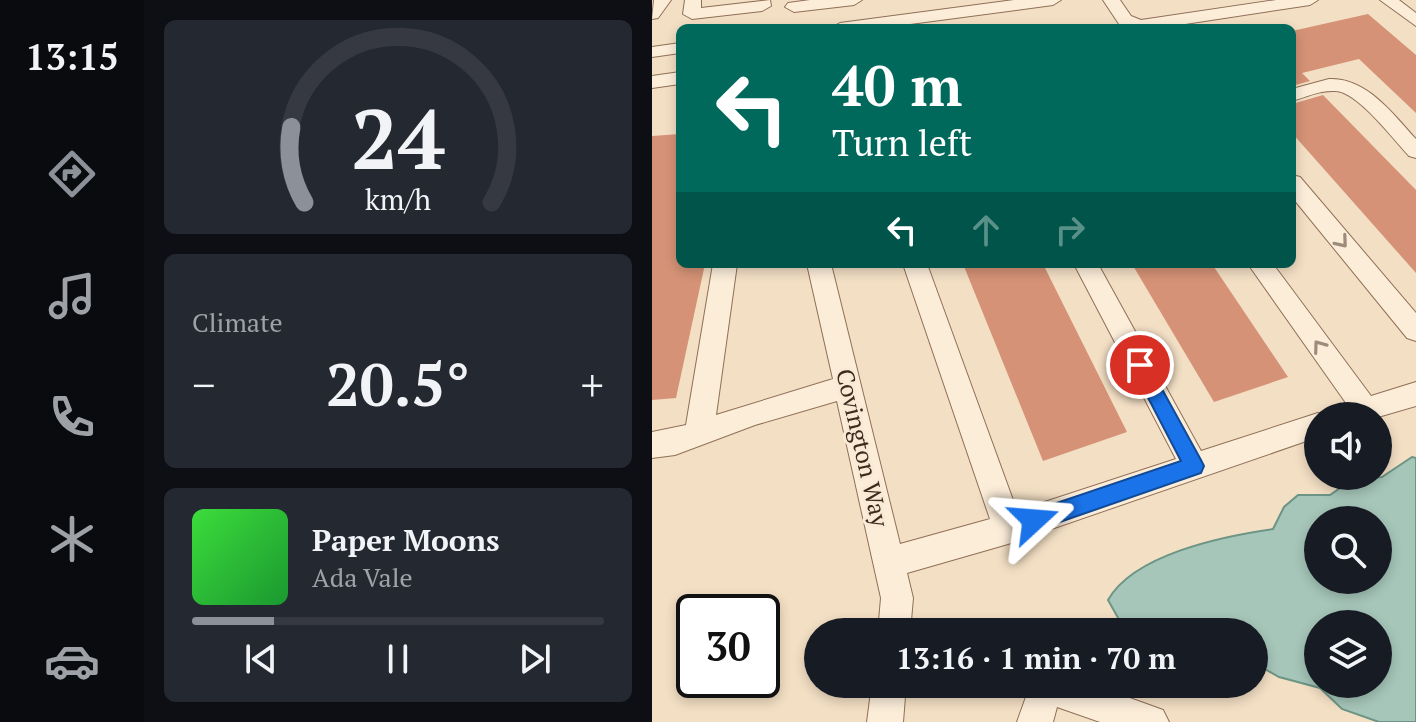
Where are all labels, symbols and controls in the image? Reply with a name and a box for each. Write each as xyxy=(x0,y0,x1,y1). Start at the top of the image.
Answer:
text: 13:15 xyxy=(25,33,119,80)
text: 40 m xyxy=(832,48,962,122)
icon: left xyxy=(700,56,804,160)
text: 24 xyxy=(351,83,445,193)
text: Turn left xyxy=(832,119,972,166)
icon: directions xyxy=(44,146,100,202)
text: km/h xyxy=(365,180,431,218)
icon: left xyxy=(880,208,924,252)
icon: ahead xyxy=(964,208,1008,252)
icon: right xyxy=(1048,208,1092,252)
one-way arrow xyxy=(1332,232,1347,247)
icon: music xyxy=(44,268,100,324)
text: Climate xyxy=(192,305,283,339)
pin xyxy=(1106,331,1174,399)
one-way arrow xyxy=(1315,340,1329,355)
icon: arrive xyxy=(1118,343,1162,387)
text: 20.5° xyxy=(326,344,470,423)
text: − xyxy=(192,355,215,414)
text: + xyxy=(581,355,604,414)
street label: Covington Way xyxy=(829,366,897,531)
icon: phone xyxy=(44,389,100,445)
map controls xyxy=(1304,402,1392,698)
button: sound xyxy=(1304,402,1392,490)
position arrow xyxy=(992,478,1076,562)
button: search xyxy=(1304,506,1392,594)
icon: climate xyxy=(44,511,100,567)
text: Paper Moons xyxy=(312,520,500,560)
text: Ada Vale xyxy=(312,560,413,594)
speed limit sign: 30 xyxy=(676,594,780,698)
button: layers xyxy=(1304,610,1392,698)
icon: car xyxy=(44,633,100,689)
icon: previous xyxy=(239,637,283,681)
icon: pause xyxy=(376,637,420,681)
icon: next xyxy=(513,637,557,681)
text: 13:16 · 1 min · 70 m xyxy=(896,638,1176,678)

